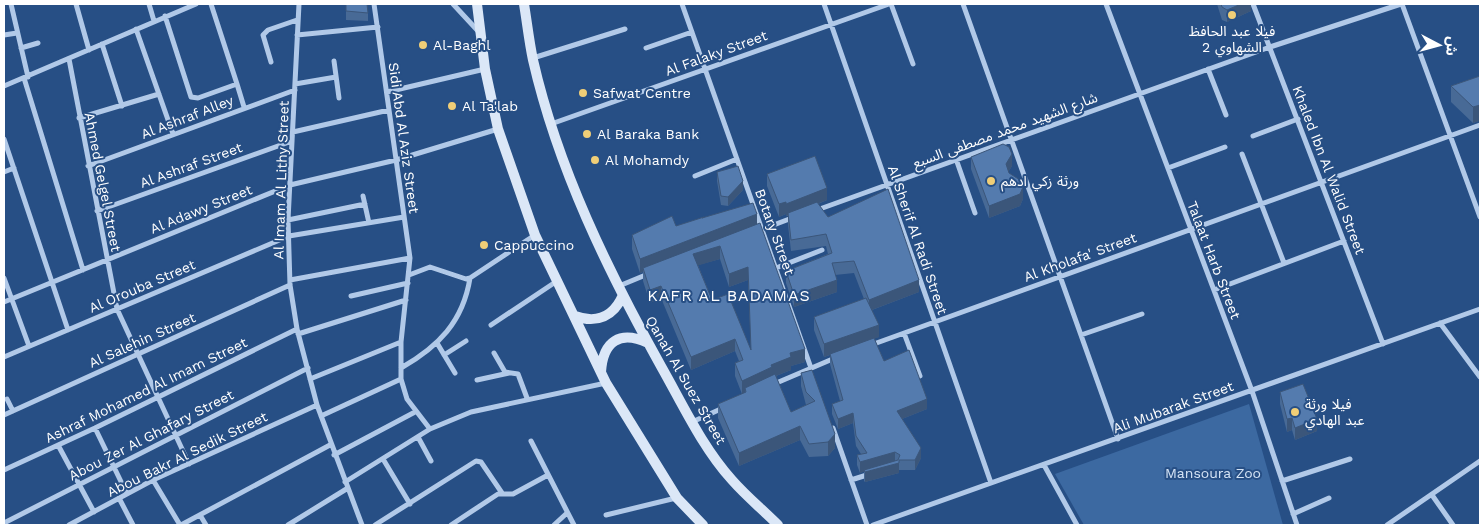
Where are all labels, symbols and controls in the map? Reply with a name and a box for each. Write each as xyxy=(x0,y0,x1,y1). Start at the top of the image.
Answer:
marker: فيلا عبد الحافظ الشهاوي 2 xyxy=(1226,9,1238,21)
north arrow xyxy=(1414,20,1464,70)
place label: فيلا عبد الحافظ الشهاوي 2 xyxy=(1189,23,1275,58)
street label: Al Falaky Street xyxy=(663,27,769,79)
text: ش xyxy=(1443,36,1461,57)
place label: Al-Baghl xyxy=(433,37,491,53)
marker: Al-Baghl xyxy=(417,39,429,51)
street label: Sidi Abd Al Aziz Street xyxy=(385,61,423,215)
street label: Khaled Ibn Al Walid Street xyxy=(1289,83,1369,257)
place label: Safwat Centre xyxy=(593,85,691,101)
marker: Safwat Centre xyxy=(577,87,589,99)
street label: شارع الشهيد محمد مصطفى السبع xyxy=(910,89,1101,174)
street label: Al Ashraf Alley xyxy=(138,92,236,142)
place label: Al Ta'lab xyxy=(462,98,518,114)
street label: Al Imam Al Lithy Street xyxy=(270,100,292,260)
marker: Al Ta'lab xyxy=(446,100,458,112)
street label: Ahmed Gelgel Street xyxy=(82,111,124,253)
place label: Al Baraka Bank xyxy=(597,126,699,142)
marker: Al Baraka Bank xyxy=(581,128,593,140)
street label: Al Ashraf Street xyxy=(138,139,244,191)
place label: Al Mohamdy xyxy=(605,152,690,168)
marker: Al Mohamdy xyxy=(589,154,601,166)
street label: Al Sherif Al Radi Street xyxy=(885,163,951,317)
place label: ورثة زكي ادهم xyxy=(1001,173,1079,192)
marker: ورثة زكي ادهم xyxy=(985,175,997,187)
street label: Al Adawy Street xyxy=(148,181,254,237)
street label: Botary Street xyxy=(752,187,798,277)
street label: Talaat Harb Street xyxy=(1184,199,1244,321)
street label: Al Kholafa' Street xyxy=(1021,229,1139,285)
place label: Cappuccino xyxy=(494,237,574,253)
marker: Cappuccino xyxy=(478,239,490,251)
street label: Al Orouba Street xyxy=(86,256,198,316)
district label: KAFR AL BADAMAS xyxy=(647,286,811,305)
street label: Al Salehin Street xyxy=(86,309,198,371)
street label: Qanah Al Suez Street xyxy=(643,313,729,447)
street label: Ashraf Mohamed Al Imam Street xyxy=(42,334,250,446)
street label: Ali Mubarak Street xyxy=(1110,378,1236,436)
street label: Abou Zer Al Ghafary Street xyxy=(66,386,236,484)
place label: فيلا ورثة عبد الهادي xyxy=(1305,396,1365,431)
marker: فيلا ورثة عبد الهادي xyxy=(1289,406,1301,418)
street label: Abou Bakr Al Sedik Street xyxy=(104,408,270,500)
park label: Mansoura Zoo xyxy=(1165,465,1261,481)

